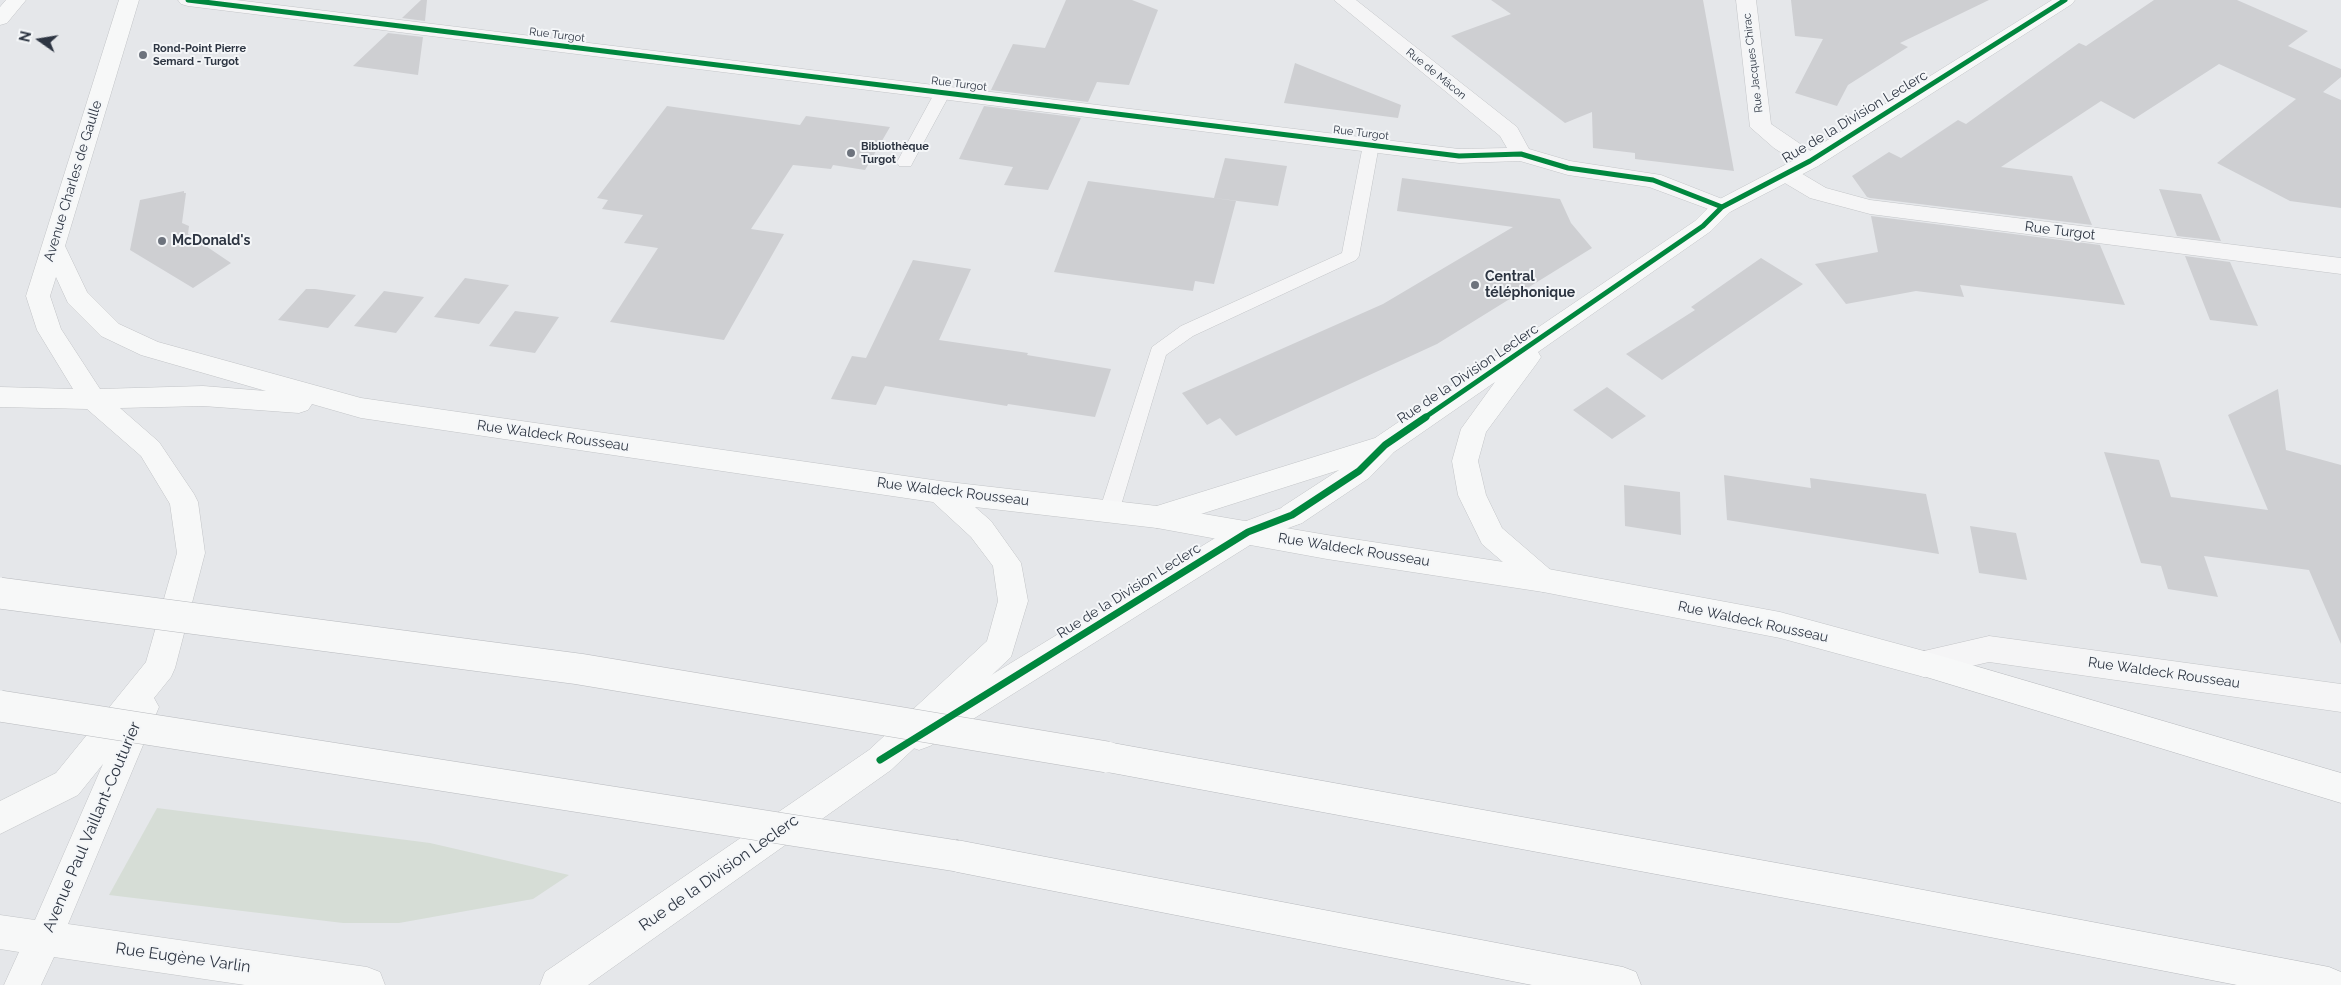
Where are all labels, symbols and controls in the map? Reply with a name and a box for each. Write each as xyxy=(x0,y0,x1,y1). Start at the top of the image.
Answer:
street label: Rue Jacques Chirac xyxy=(1740,12,1766,114)
north arrow xyxy=(15,15,65,65)
street label: Rue Turgot xyxy=(528,25,586,45)
text: N xyxy=(16,30,34,44)
place label: Rond-Point Pierre Semard - Turgot xyxy=(153,42,246,68)
street label: Rue de Mâcon xyxy=(1403,46,1469,102)
marker: Rond-Point Pierre Semard - Turgot xyxy=(137,49,149,61)
street label: Rue de la Division Leclerc xyxy=(1779,67,1931,167)
street label: Rue Turgot xyxy=(930,74,988,94)
street label: Avenue Charles de Gaulle xyxy=(40,98,106,264)
street label: Rue Turgot xyxy=(1332,123,1390,143)
place label: Bibliothèque Turgot xyxy=(861,140,929,166)
marker: Bibliothèque Turgot xyxy=(845,147,857,159)
street label: Rue Turgot xyxy=(2024,218,2096,244)
place label: McDonald's xyxy=(172,233,250,249)
marker: McDonald's xyxy=(156,235,168,247)
place label: Central téléphonique xyxy=(1485,269,1575,302)
marker: Central téléphonique xyxy=(1469,279,1481,291)
street label: Rue de la Division Leclerc xyxy=(1394,321,1542,427)
street label: Rue Waldeck Rousseau xyxy=(476,417,630,455)
street label: Rue Waldeck Rousseau xyxy=(876,474,1030,510)
street label: Rue Waldeck Rousseau xyxy=(1277,530,1431,570)
street label: Rue de la Division Leclerc xyxy=(1054,540,1204,642)
street label: Rue Waldeck Rousseau xyxy=(1676,598,1830,646)
street label: Rue Waldeck Rousseau xyxy=(2087,654,2241,692)
street label: Avenue Paul Vaillant-Couturier xyxy=(39,719,145,935)
street label: Rue de la Division Leclerc xyxy=(636,811,802,935)
street label: Rue Eugène Varlin xyxy=(114,939,252,977)

